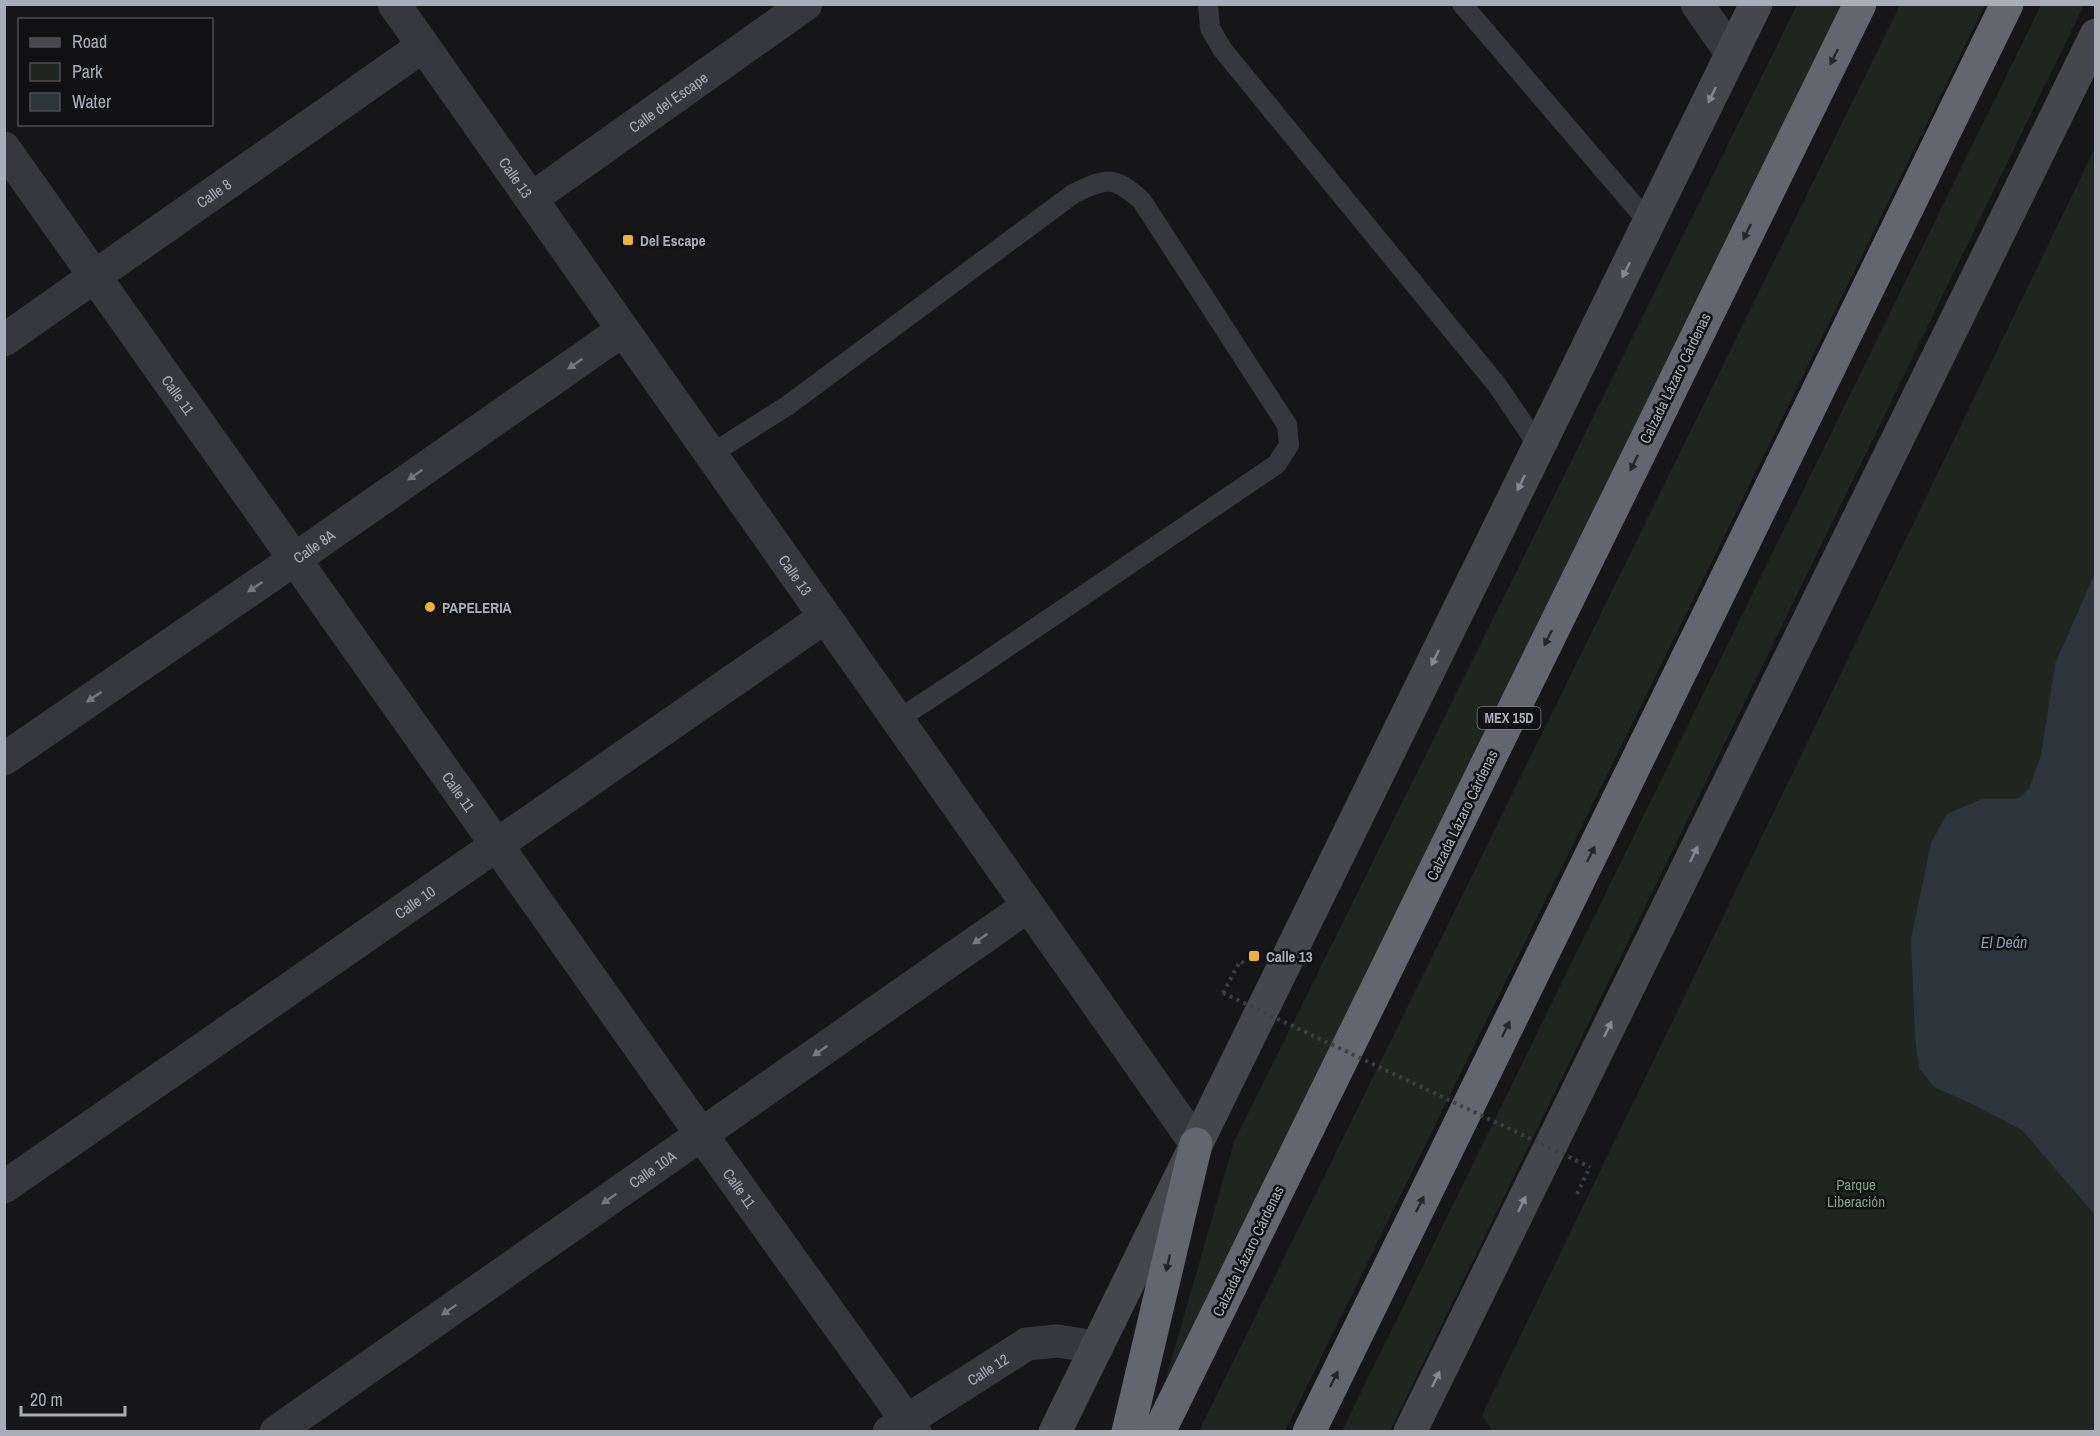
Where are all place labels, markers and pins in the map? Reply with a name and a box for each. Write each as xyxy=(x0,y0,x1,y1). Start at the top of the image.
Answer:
place label: Del Escape xyxy=(640,230,706,251)
marker: Del Escape xyxy=(621,233,635,247)
place label: PAPELERIA xyxy=(442,597,512,618)
marker: PAPELERIA xyxy=(423,600,437,614)
place label: Calle 13 xyxy=(1266,946,1313,967)
marker: Calle 13 xyxy=(1247,949,1261,963)

